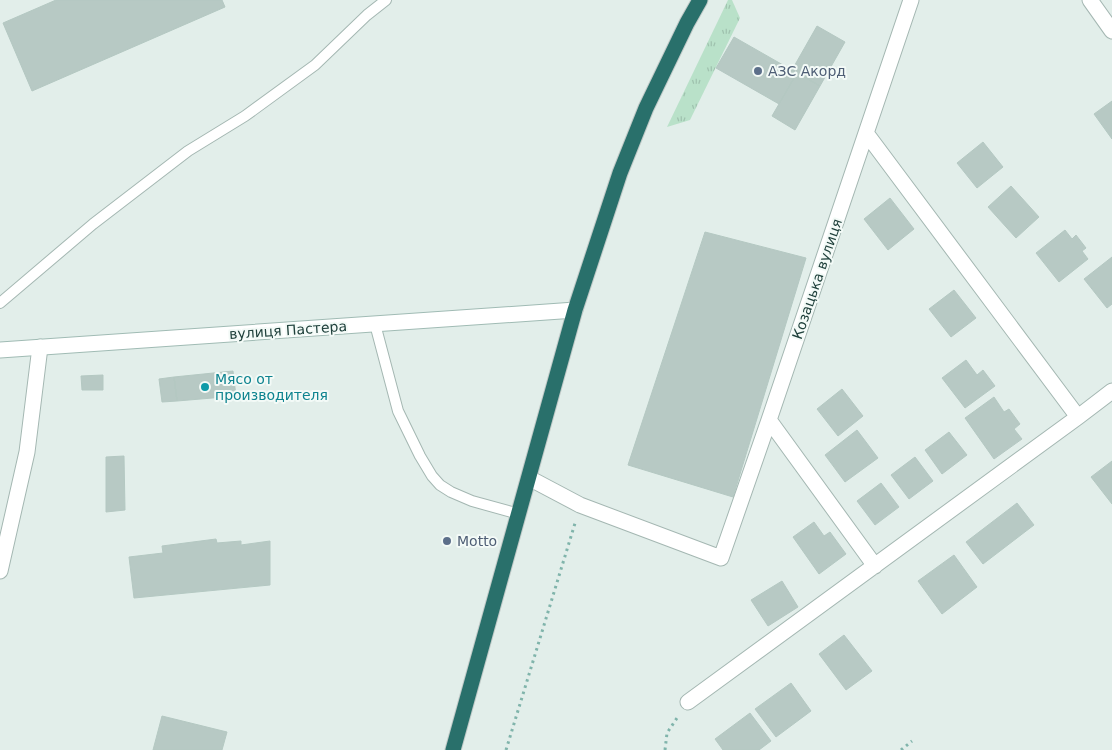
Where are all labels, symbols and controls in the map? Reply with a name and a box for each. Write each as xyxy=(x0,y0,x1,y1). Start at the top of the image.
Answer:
place label: АЗС Акорд xyxy=(768,63,846,79)
marker: АЗС Акорд xyxy=(752,65,764,77)
street label: Козацька вулиця xyxy=(789,217,845,341)
street label: вулиця Пастера xyxy=(229,318,347,342)
place label: Мясо от производителя xyxy=(215,371,328,403)
marker: Мясо от производителя xyxy=(199,381,211,393)
place label: Motto xyxy=(457,533,497,549)
marker: Motto xyxy=(441,535,453,547)

